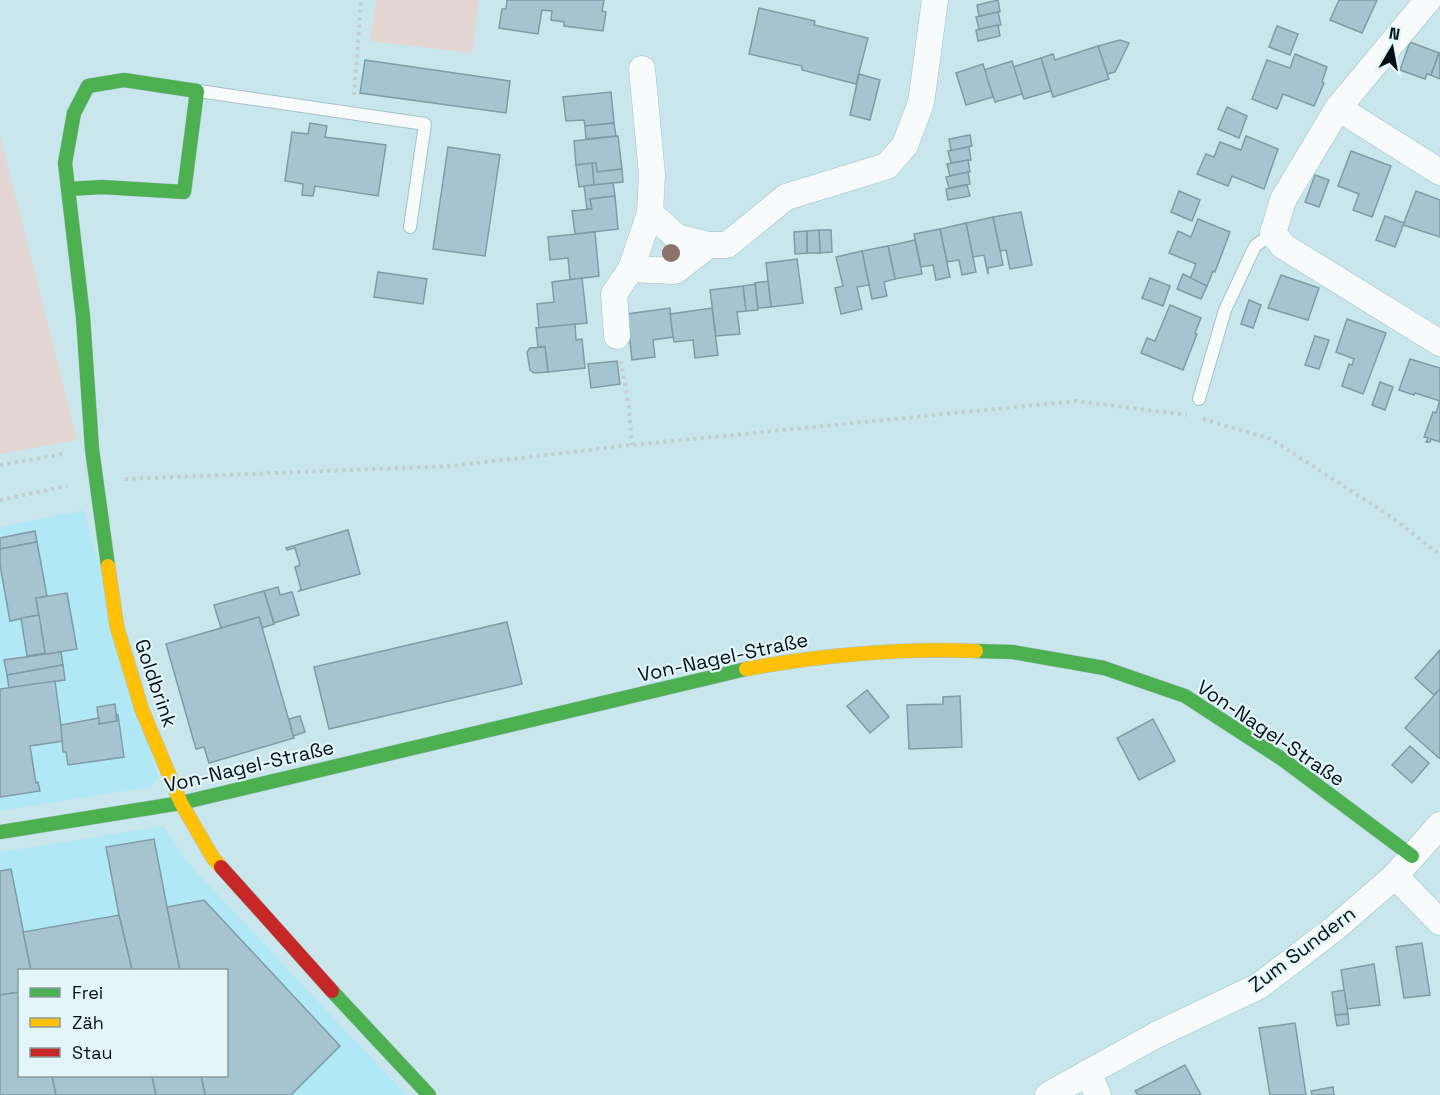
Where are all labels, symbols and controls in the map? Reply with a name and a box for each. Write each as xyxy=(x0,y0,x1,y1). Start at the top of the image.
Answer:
north arrow xyxy=(1362,18,1422,78)
text: N xyxy=(1387,22,1402,45)
street label: Von-Nagel-Straße xyxy=(636,626,810,688)
street label: Goldbrink xyxy=(129,635,183,731)
street label: Von-Nagel-Straße xyxy=(1192,674,1350,792)
street label: Von-Nagel-Straße xyxy=(162,734,336,798)
street label: Zum Sundern xyxy=(1243,900,1361,998)
legend xyxy=(18,969,228,1077)
text: Frei xyxy=(72,981,103,1004)
text: Zäh xyxy=(72,1011,104,1034)
text: Stau xyxy=(72,1041,112,1064)

